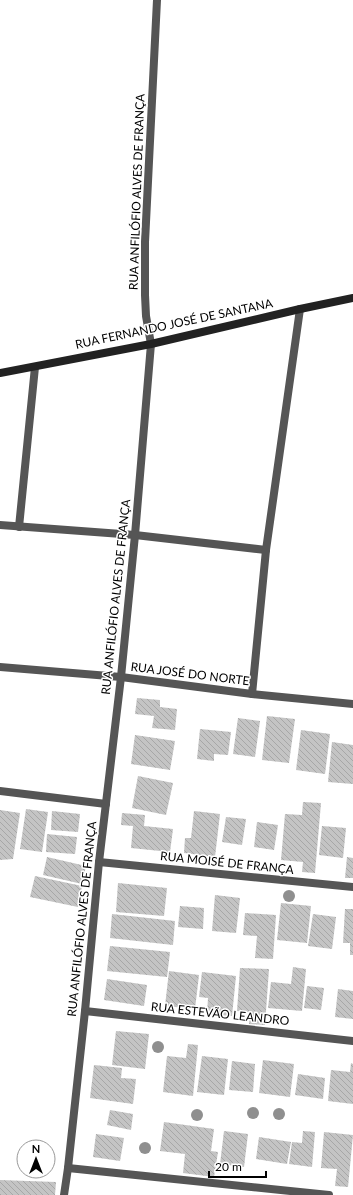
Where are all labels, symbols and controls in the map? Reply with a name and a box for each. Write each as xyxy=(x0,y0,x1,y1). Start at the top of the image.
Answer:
street label: RUA ANFILÓFIO ALVES DE FRANÇA xyxy=(126,93,147,290)
street label: RUA FERNANDO JOSÉ DE SANTANA xyxy=(74,295,275,352)
street label: RUA ANFILÓFIO ALVES DE FRANÇA xyxy=(98,498,133,695)
street label: RUA JOSÉ DO NORTE xyxy=(130,659,250,688)
street label: RUA ANFILÓFIO ALVES DE FRANÇA xyxy=(64,820,99,1017)
street label: RUA MOISÉ DE FRANÇA xyxy=(159,848,296,877)
street label: RUA ESTEVÃO LEANDRO xyxy=(150,999,290,1028)
north arrow xyxy=(16,1139,56,1179)
text: N xyxy=(32,1142,40,1155)
scale bar xyxy=(209,1153,266,1179)
text: 20 m xyxy=(215,1159,242,1174)

